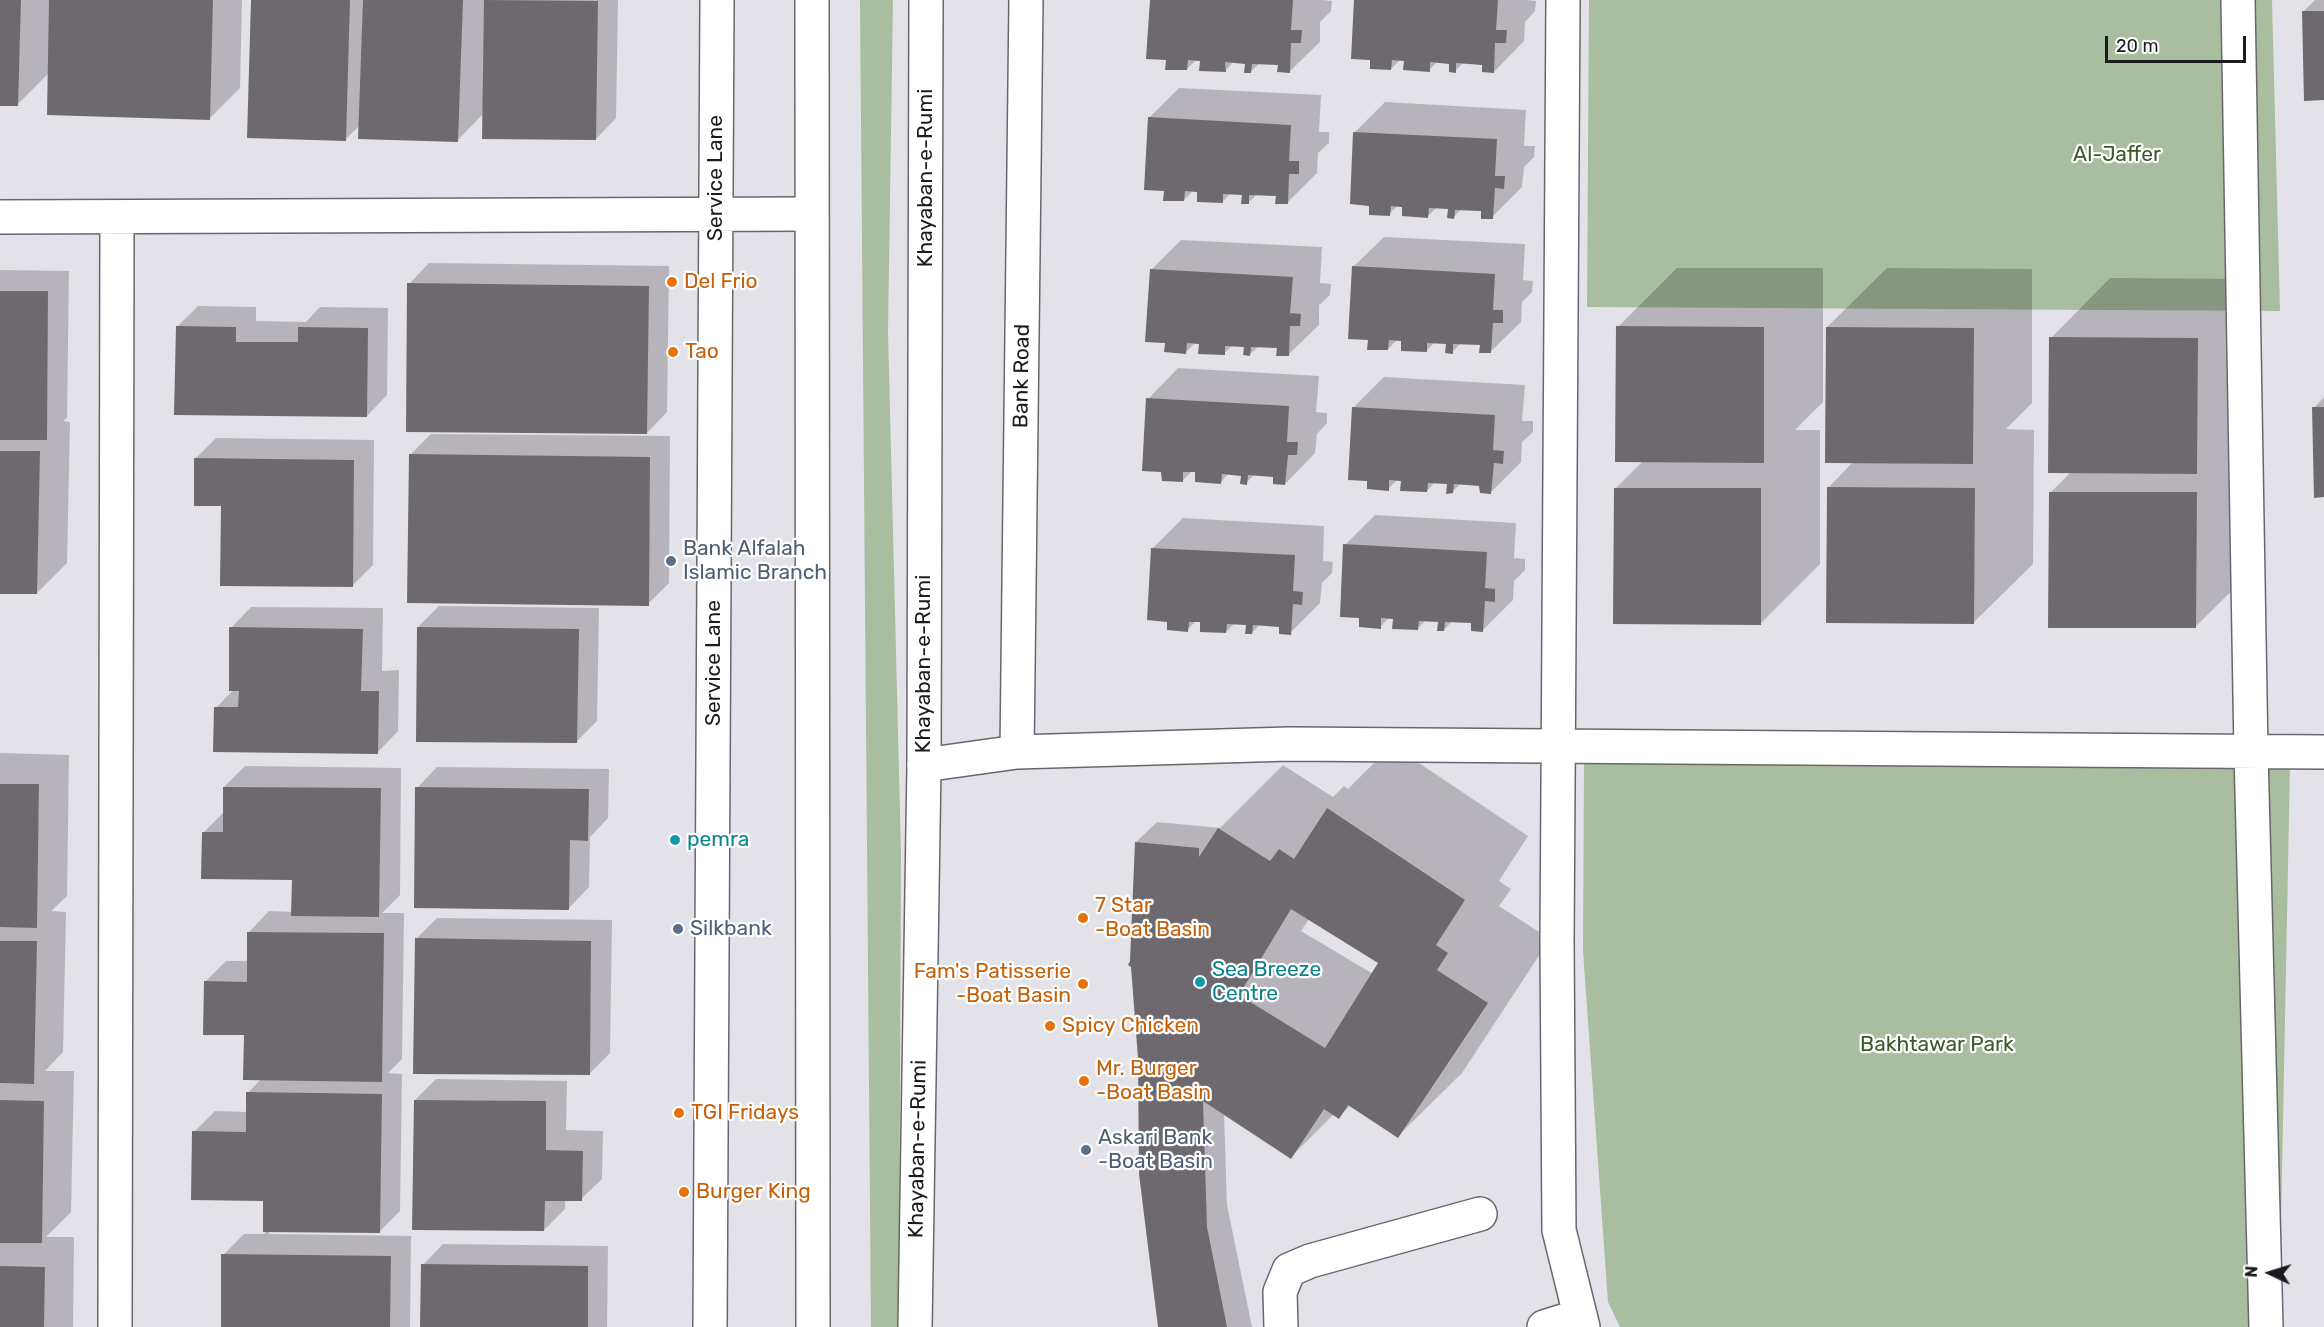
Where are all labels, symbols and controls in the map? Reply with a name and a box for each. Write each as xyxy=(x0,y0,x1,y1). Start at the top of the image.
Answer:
scale bar xyxy=(2108,24,2249,62)
text: 20 m xyxy=(2116,35,2158,57)
street label: Khayaban-e-Rumi xyxy=(913,89,939,267)
street label: Service Lane xyxy=(703,115,729,241)
park label: Al-Jaffer xyxy=(2073,142,2161,168)
place label: Del Frio xyxy=(684,269,758,295)
marker: Del Frio xyxy=(665,275,679,289)
street label: Bank Road xyxy=(1008,324,1036,428)
place label: Tao xyxy=(685,339,719,365)
marker: Tao xyxy=(666,345,680,359)
place label: Bank Alfalah Islamic Branch xyxy=(683,536,827,586)
marker: Bank Alfalah Islamic Branch xyxy=(664,554,678,568)
street label: Khayaban-e-Rumi xyxy=(911,575,937,753)
street label: Service Lane xyxy=(701,600,727,726)
place label: pemra xyxy=(687,827,749,853)
marker: pemra xyxy=(668,833,682,847)
place label: 7 Star -Boat Basin xyxy=(1095,893,1210,943)
marker: 7 Star -Boat Basin xyxy=(1076,911,1090,925)
place label: Silkbank xyxy=(690,916,772,942)
marker: Silkbank xyxy=(671,922,685,936)
place label: Sea Breeze Centre xyxy=(1212,957,1321,1007)
place label: Fam's Patisserie -Boat Basin xyxy=(914,959,1071,1009)
marker: Sea Breeze Centre xyxy=(1193,975,1207,989)
marker: Fam's Patisserie -Boat Basin xyxy=(1076,977,1090,991)
place label: Spicy Chicken xyxy=(1062,1013,1199,1039)
marker: Spicy Chicken xyxy=(1043,1019,1057,1033)
park label: Bakhtawar Park xyxy=(1860,1032,2014,1058)
place label: Mr. Burger -Boat Basin xyxy=(1096,1056,1211,1106)
street label: Khayaban-e-Rumi xyxy=(904,1060,932,1238)
marker: Mr. Burger -Boat Basin xyxy=(1077,1074,1091,1088)
place label: TGI Fridays xyxy=(691,1100,799,1126)
marker: TGI Fridays xyxy=(672,1106,686,1120)
place label: Askari Bank -Boat Basin xyxy=(1098,1125,1213,1175)
marker: Askari Bank -Boat Basin xyxy=(1079,1143,1093,1157)
place label: Burger King xyxy=(696,1179,811,1205)
marker: Burger King xyxy=(677,1185,691,1199)
north arrow xyxy=(2240,1243,2300,1303)
text: N xyxy=(2242,1265,2261,1278)

